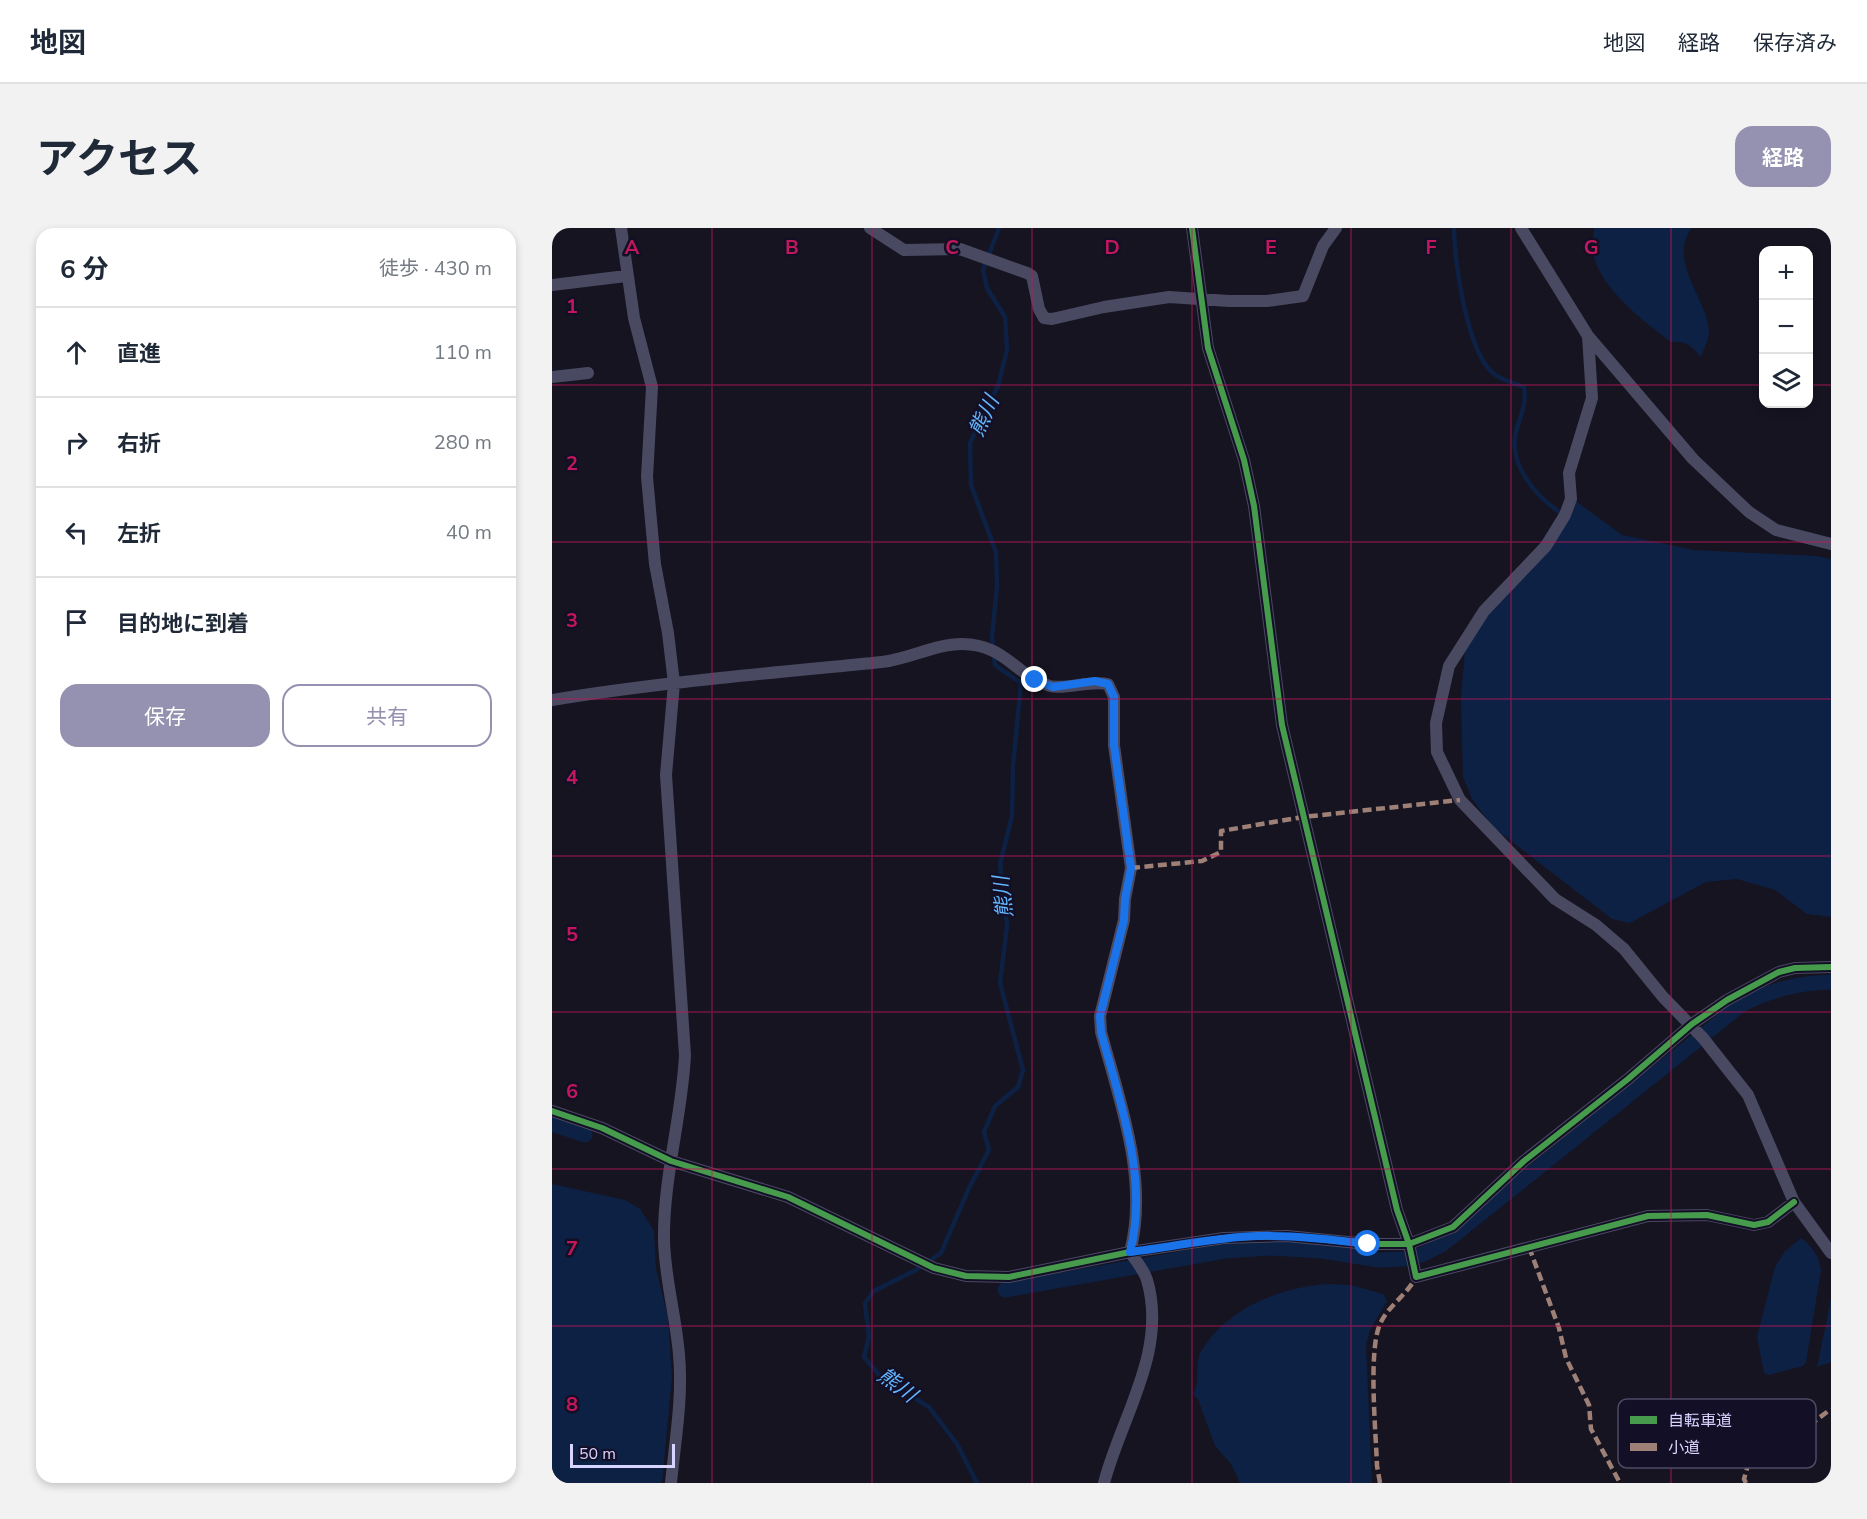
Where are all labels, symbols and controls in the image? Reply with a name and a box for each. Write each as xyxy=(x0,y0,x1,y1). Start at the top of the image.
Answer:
text: 地図 xyxy=(30,24,86,62)
text: 地図 xyxy=(1603,29,1645,57)
text: 経路 xyxy=(1678,29,1720,57)
text: 保存済み xyxy=(1753,29,1837,57)
button: 経路 xyxy=(1735,126,1831,187)
text: アクセス xyxy=(36,131,202,188)
text: A xyxy=(625,234,640,261)
text: B xyxy=(785,234,799,261)
text: C xyxy=(945,234,959,261)
text: D xyxy=(1104,234,1120,261)
text: E xyxy=(1265,234,1277,261)
text: F xyxy=(1425,234,1437,261)
text: G xyxy=(1584,234,1598,261)
map controls xyxy=(1759,246,1813,408)
button: + xyxy=(1759,246,1813,300)
text: 6 分 xyxy=(60,252,109,287)
text: 徒歩 · 430 m xyxy=(379,255,492,282)
text: 1 xyxy=(566,293,578,320)
button: − xyxy=(1759,300,1813,354)
icon: ahead xyxy=(60,336,93,369)
text: 直進 xyxy=(117,339,161,369)
text: 110 m xyxy=(434,339,492,366)
button: layers xyxy=(1759,354,1813,408)
water label: 熊川 xyxy=(962,389,1006,441)
icon: right xyxy=(60,426,93,459)
text: 右折 xyxy=(117,429,161,459)
text: 280 m xyxy=(434,429,492,456)
text: 2 xyxy=(566,450,578,477)
icon: left xyxy=(60,516,93,549)
text: 左折 xyxy=(117,519,161,549)
text: 40 m xyxy=(446,519,492,546)
icon: arrive xyxy=(60,606,93,639)
text: 3 xyxy=(566,607,578,634)
text: 目的地に到着 xyxy=(117,609,249,639)
route end xyxy=(1021,666,1047,692)
button: 保存 xyxy=(60,684,270,747)
button: 共有 xyxy=(282,684,492,747)
text: 4 xyxy=(566,764,578,791)
water label: 熊川 xyxy=(987,873,1019,919)
text: 5 xyxy=(566,921,578,948)
text: 6 xyxy=(566,1078,578,1105)
route start xyxy=(1354,1230,1380,1256)
text: 7 xyxy=(566,1235,578,1262)
water label: 熊川 xyxy=(872,1361,924,1410)
text: 8 xyxy=(566,1391,578,1418)
legend xyxy=(1618,1399,1816,1468)
text: 自転車道 xyxy=(1668,1410,1732,1432)
text: 小道 xyxy=(1668,1437,1700,1459)
scale bar xyxy=(570,1441,675,1468)
text: 50 m xyxy=(579,1443,616,1465)

